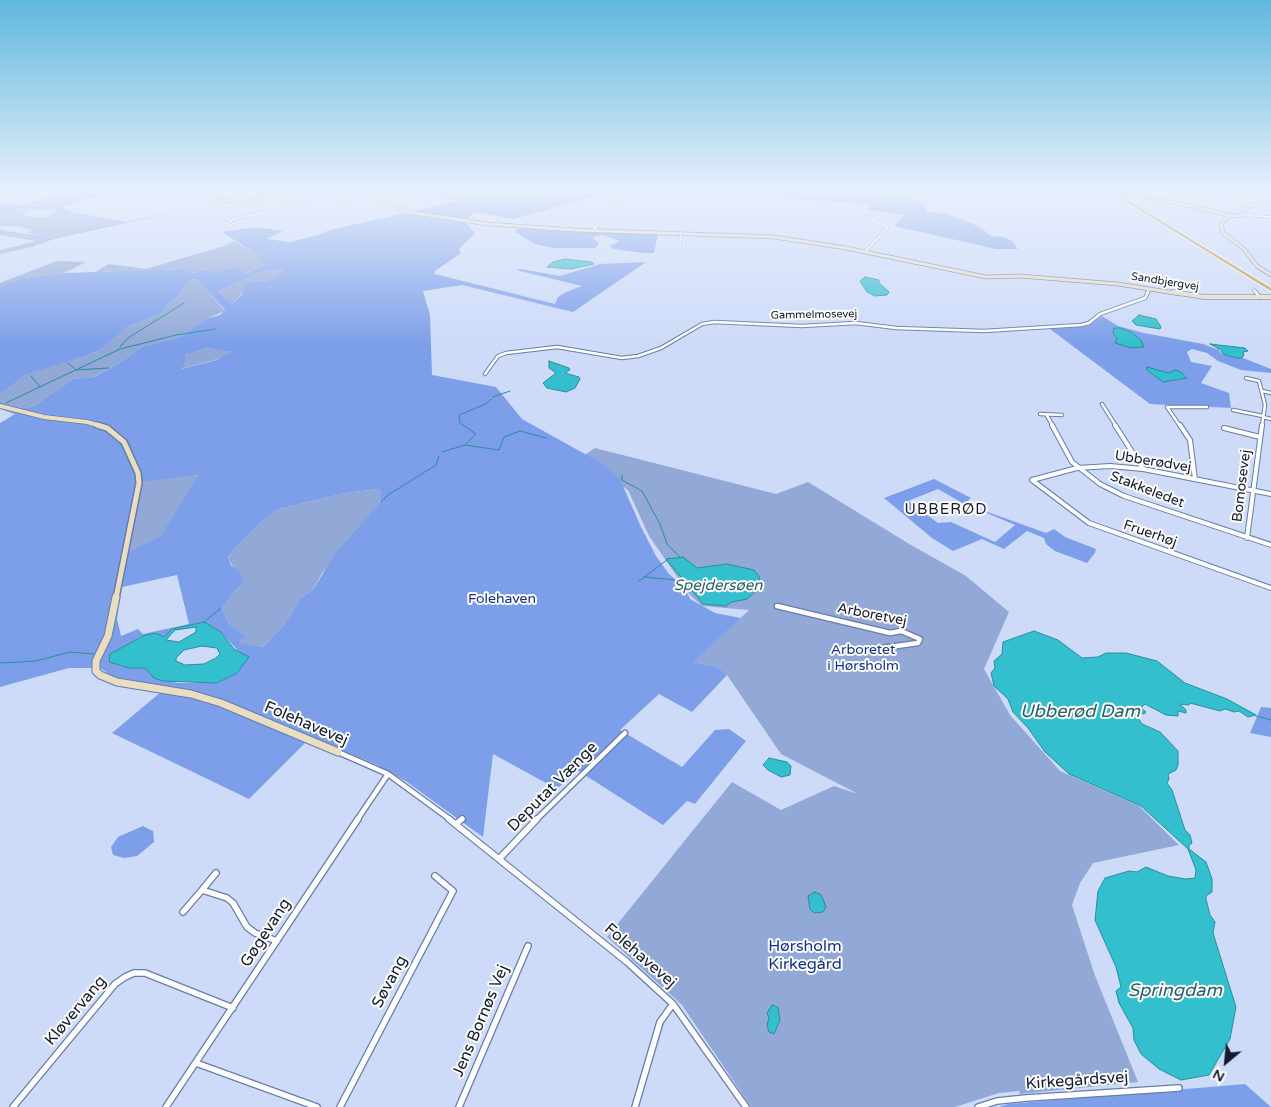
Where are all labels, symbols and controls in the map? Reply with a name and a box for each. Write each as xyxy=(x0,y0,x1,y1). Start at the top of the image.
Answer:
street label: Sandbjergvej xyxy=(1130,270,1200,294)
street label: Gammelmosevej xyxy=(771,308,857,322)
street label: Ubberødvej xyxy=(1114,448,1192,476)
street label: Bomosevej xyxy=(1229,449,1255,523)
street label: Stakkeledet xyxy=(1108,468,1186,512)
district label: UBBERØD xyxy=(904,501,988,519)
street label: Fruerhøj xyxy=(1121,517,1179,551)
water label: Spejdersøen xyxy=(674,577,762,595)
park label: Folehaven xyxy=(468,591,536,607)
street label: Arboretvej xyxy=(836,600,908,630)
park label: Arboretet i Hørsholm xyxy=(827,642,899,674)
street label: Folehavevej xyxy=(261,698,351,750)
water label: Ubberød Dam xyxy=(1020,701,1140,723)
street label: Deputat Vænge xyxy=(504,738,602,836)
street label: Gøgevang xyxy=(237,895,295,971)
street label: Folehavevej xyxy=(600,919,680,993)
park label: Hørsholm Kirkegård xyxy=(768,937,842,975)
street label: Søvang xyxy=(368,952,412,1012)
street label: Jens Bornøs Vej xyxy=(449,962,513,1080)
street label: Kløvervang xyxy=(41,972,111,1050)
water label: Springdam xyxy=(1128,980,1222,1002)
north arrow xyxy=(1201,1037,1251,1087)
text: N xyxy=(1210,1066,1228,1086)
street label: Kirkegårdsvej xyxy=(1025,1068,1129,1094)

